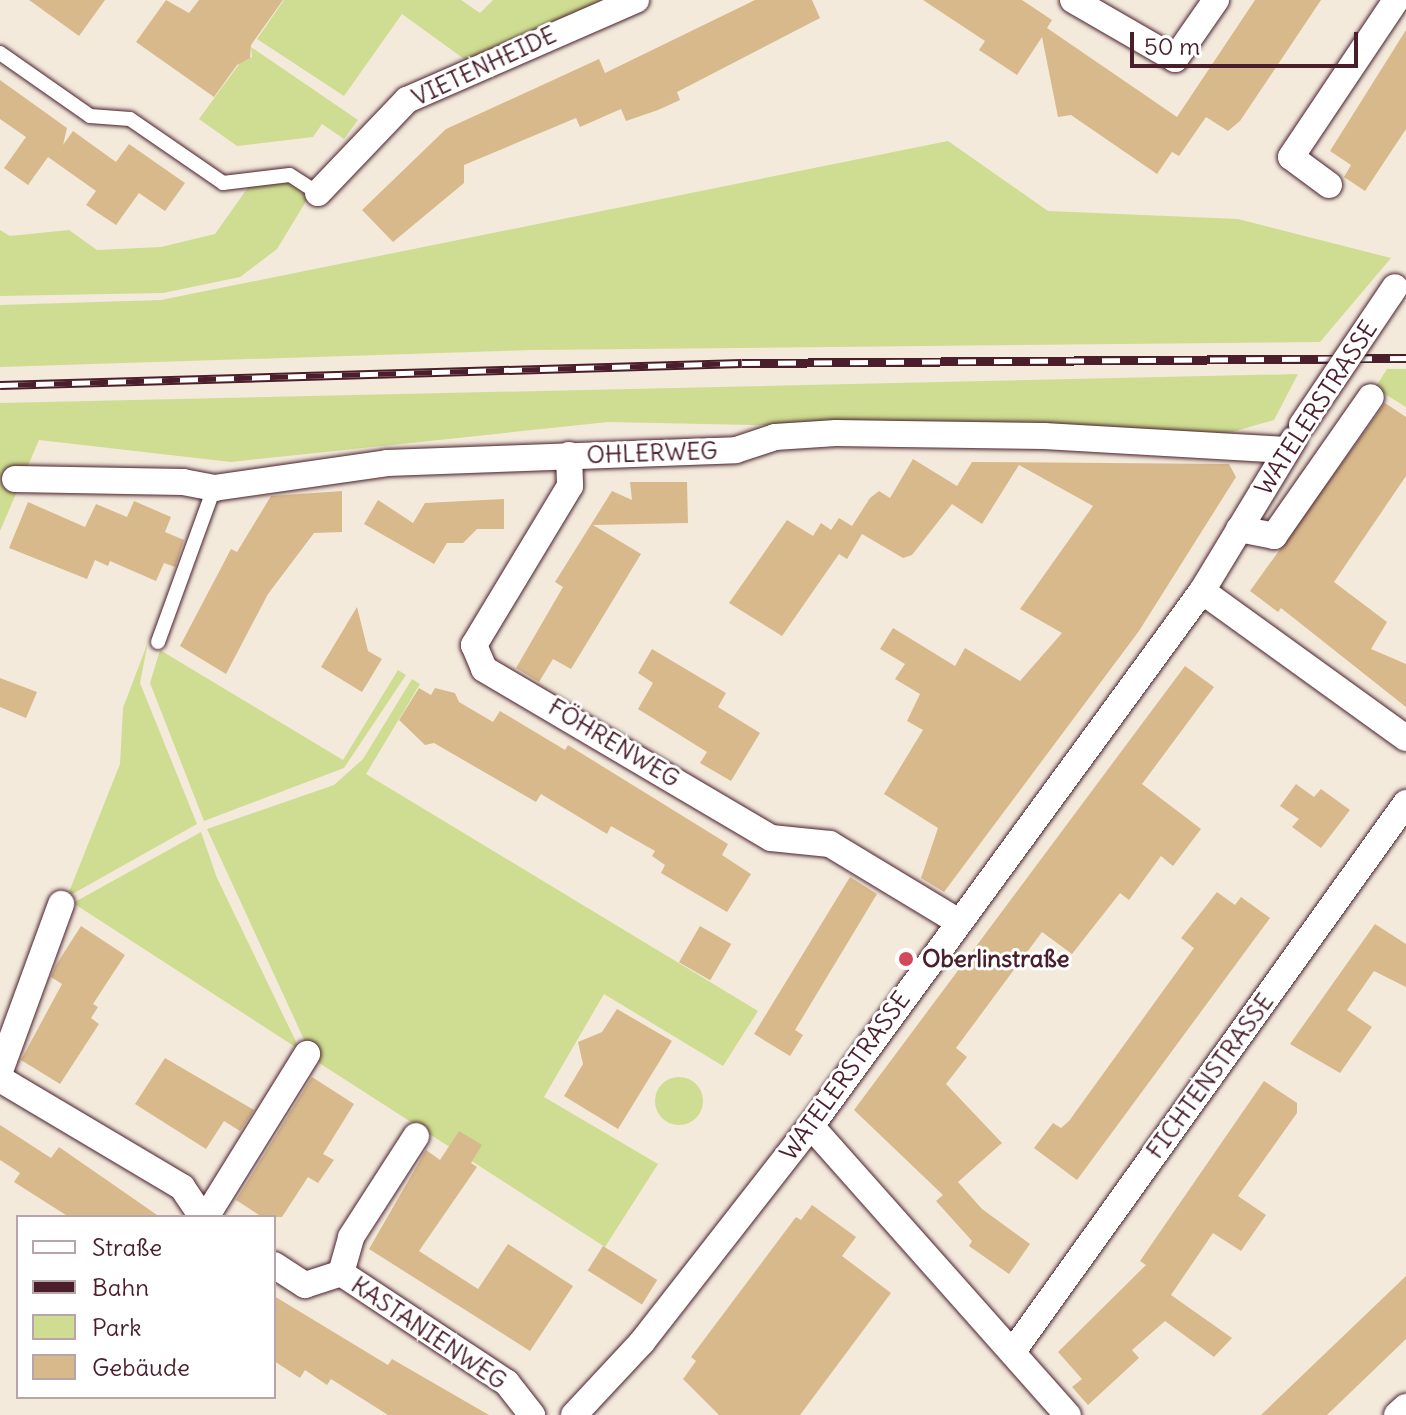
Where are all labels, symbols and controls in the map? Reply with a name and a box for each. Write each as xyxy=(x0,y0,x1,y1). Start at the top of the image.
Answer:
scale bar xyxy=(1134,16,1362,66)
street label: VIETENHEIDE xyxy=(407,20,561,112)
text: 50 m xyxy=(1144,31,1200,61)
street label: WATELERSTRASSE xyxy=(1249,315,1383,501)
street label: OHLERWEG xyxy=(586,436,718,470)
street label: FÖHRENWEG xyxy=(543,693,685,793)
place label: Oberlinstraße xyxy=(922,945,1069,973)
marker: Oberlinstraße xyxy=(897,950,915,968)
street label: WATELERSTRASSE xyxy=(774,986,916,1166)
street label: FICHTENSTRASSE xyxy=(1140,988,1280,1164)
legend xyxy=(16,1215,276,1399)
text: Straße xyxy=(92,1232,162,1262)
street label: KASTANIENWEG xyxy=(346,1270,512,1396)
text: Bahn xyxy=(92,1272,149,1302)
text: Park xyxy=(92,1312,142,1342)
text: Gebäude xyxy=(92,1352,190,1382)

